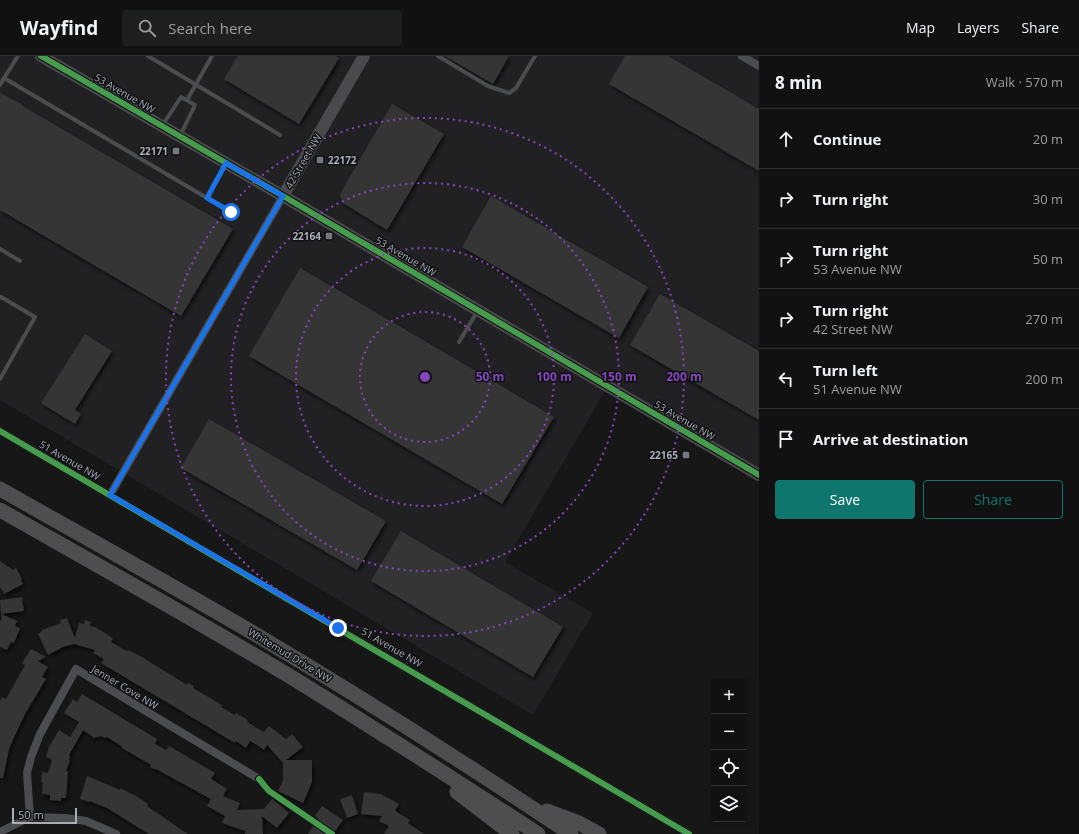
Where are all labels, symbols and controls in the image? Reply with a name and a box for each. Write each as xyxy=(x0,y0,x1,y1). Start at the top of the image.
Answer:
search box xyxy=(122,10,402,46)
text: Wayfind xyxy=(20,15,98,41)
icon: search xyxy=(136,17,158,39)
text: Search here xyxy=(168,18,252,38)
text: Map xyxy=(906,18,935,37)
text: Layers xyxy=(957,18,999,37)
text: Share xyxy=(1021,18,1059,37)
street label: 53 Avenue NW xyxy=(92,70,159,116)
text: 8 min xyxy=(775,71,822,94)
text: Walk · 570 m xyxy=(986,73,1063,91)
icon: ahead xyxy=(775,128,797,150)
text: Continue xyxy=(813,129,881,149)
street label: 42 Street NW xyxy=(282,130,325,191)
text: 20 m xyxy=(1033,130,1063,148)
place label: 22171 xyxy=(139,144,168,158)
marker: 22171 xyxy=(171,146,181,156)
place label: 22172 xyxy=(328,153,357,167)
marker: 22172 xyxy=(315,155,325,165)
icon: right xyxy=(775,188,797,210)
text: Turn right xyxy=(813,189,888,209)
text: 30 m xyxy=(1033,190,1063,208)
route start xyxy=(222,203,240,221)
place label: 22164 xyxy=(292,229,321,243)
marker: 22164 xyxy=(324,231,334,241)
street label: 53 Avenue NW xyxy=(373,233,440,279)
text: Turn right xyxy=(813,240,888,260)
icon: right xyxy=(775,248,797,270)
text: 50 m xyxy=(1033,250,1063,268)
text: 53 Avenue NW xyxy=(813,260,902,278)
text: Turn right xyxy=(813,300,888,320)
icon: right xyxy=(775,308,797,330)
text: 270 m xyxy=(1025,310,1063,328)
text: 42 Street NW xyxy=(813,320,893,338)
text: Turn left xyxy=(813,360,878,380)
text: 50 m xyxy=(476,368,504,385)
text: 100 m xyxy=(536,368,572,385)
text: 150 m xyxy=(601,368,637,385)
text: 200 m xyxy=(666,368,702,385)
icon: left xyxy=(775,368,797,390)
centre of rings xyxy=(418,370,432,384)
text: 200 m xyxy=(1025,370,1063,388)
text: 51 Avenue NW xyxy=(813,380,902,398)
street label: 53 Avenue NW xyxy=(652,397,719,443)
icon: arrive xyxy=(775,428,797,450)
text: Arrive at destination xyxy=(813,429,968,449)
street label: 51 Avenue NW xyxy=(37,437,104,483)
place label: 22165 xyxy=(649,448,678,462)
marker: 22165 xyxy=(681,450,691,460)
button: Save xyxy=(775,480,915,519)
button: Share xyxy=(923,480,1063,519)
route end xyxy=(329,619,347,637)
street label: 51 Avenue NW xyxy=(359,624,426,670)
street label: Whitemud Drive NW xyxy=(246,625,335,686)
street label: Jenner Cove NW xyxy=(88,661,161,713)
map controls xyxy=(711,678,747,822)
button: + xyxy=(711,678,747,714)
button: − xyxy=(711,714,747,750)
button: locate xyxy=(711,750,747,786)
button: layers xyxy=(711,786,747,822)
scale bar xyxy=(12,806,77,825)
text: 50 m xyxy=(18,807,44,822)

